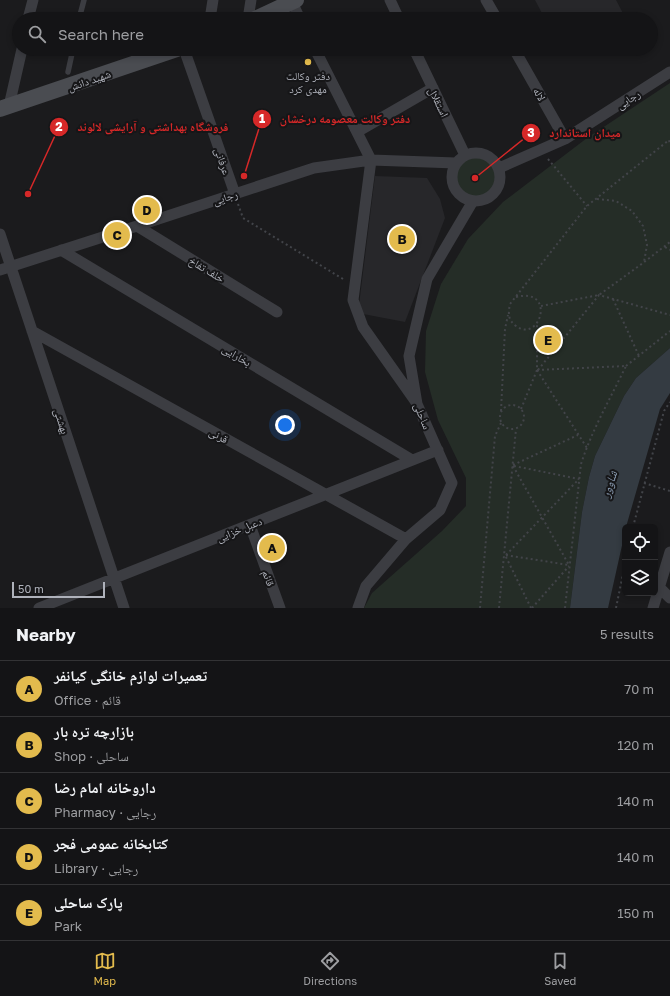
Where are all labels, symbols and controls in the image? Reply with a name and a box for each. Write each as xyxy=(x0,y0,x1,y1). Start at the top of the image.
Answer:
search box xyxy=(12,12,658,56)
icon: search xyxy=(26,23,48,45)
text: Search here xyxy=(58,25,144,43)
marker: دفتر وکالت مهدی کرد xyxy=(303,57,313,67)
street label: شهید دانش xyxy=(66,67,113,94)
place label: دفتر وکالت مهدی کرد xyxy=(286,69,331,96)
street label: استقلال xyxy=(425,85,452,119)
street label: لاله xyxy=(531,85,549,103)
street label: رجایی xyxy=(614,87,643,112)
callout: دفتر وکالت معصومه درخشان xyxy=(252,107,418,131)
text: 1 xyxy=(259,111,265,126)
text: دفتر وکالت معصومه درخشان xyxy=(280,111,410,127)
callout: فروشگاه بهداشتی و آرایشی لالوند xyxy=(49,115,236,139)
text: 2 xyxy=(55,119,63,134)
text: فروشگاه بهداشتی و آرایشی لالوند xyxy=(78,119,228,135)
callout: میدان استاندارد xyxy=(521,121,629,145)
text: 3 xyxy=(527,125,535,140)
text: میدان استاندارد xyxy=(549,125,621,141)
street label: عرفانی xyxy=(211,146,234,177)
street label: رجایی xyxy=(211,187,239,208)
pin: D xyxy=(134,195,160,225)
pin: C xyxy=(104,220,130,250)
pin: B xyxy=(389,224,415,254)
street label: خلف تفاخ xyxy=(186,253,227,286)
pin: E xyxy=(535,325,561,355)
street label: بخارایی xyxy=(220,341,254,369)
street label: ساحلی xyxy=(411,401,434,431)
street label: بهشتی xyxy=(51,407,72,436)
your location xyxy=(275,415,295,435)
street label: قرنی xyxy=(207,425,231,447)
water label: شاوور xyxy=(597,468,621,500)
street label: دعبل خزایی xyxy=(214,514,264,545)
map controls xyxy=(622,524,658,596)
button: locate xyxy=(622,524,658,560)
pin: A xyxy=(259,533,285,563)
button: layers xyxy=(622,560,658,596)
street label: قائم xyxy=(258,568,278,589)
scale bar xyxy=(12,580,105,599)
text: 50 m xyxy=(18,582,44,595)
text: Nearby xyxy=(16,624,76,645)
text: 5 results xyxy=(600,626,654,642)
text: تعمیرات لوازم خانگی کیانفر xyxy=(54,666,207,684)
text: A xyxy=(24,681,34,697)
text: 70 m xyxy=(624,681,654,697)
text: Office · قائم xyxy=(54,692,121,708)
text: بازارچه تره بار xyxy=(54,722,134,740)
text: B xyxy=(24,737,34,753)
text: 120 m xyxy=(617,737,654,753)
text: Shop · ساحلی xyxy=(54,748,129,764)
text: داروخانه امام رضا xyxy=(54,778,156,796)
text: C xyxy=(24,793,34,809)
text: 140 m xyxy=(617,793,654,809)
text: Pharmacy · رجایی xyxy=(54,804,156,820)
text: کتابخانه عمومی فجر xyxy=(54,834,168,852)
text: D xyxy=(24,849,34,865)
text: 140 m xyxy=(617,849,654,865)
text: Library · رجایی xyxy=(54,860,138,876)
text: پارک ساحلی xyxy=(54,893,123,911)
text: E xyxy=(25,905,33,921)
text: 150 m xyxy=(617,905,654,921)
text: Park xyxy=(54,918,82,934)
tab: Map xyxy=(94,950,116,987)
tab: Directions xyxy=(303,950,357,987)
tab: Saved xyxy=(544,950,576,987)

